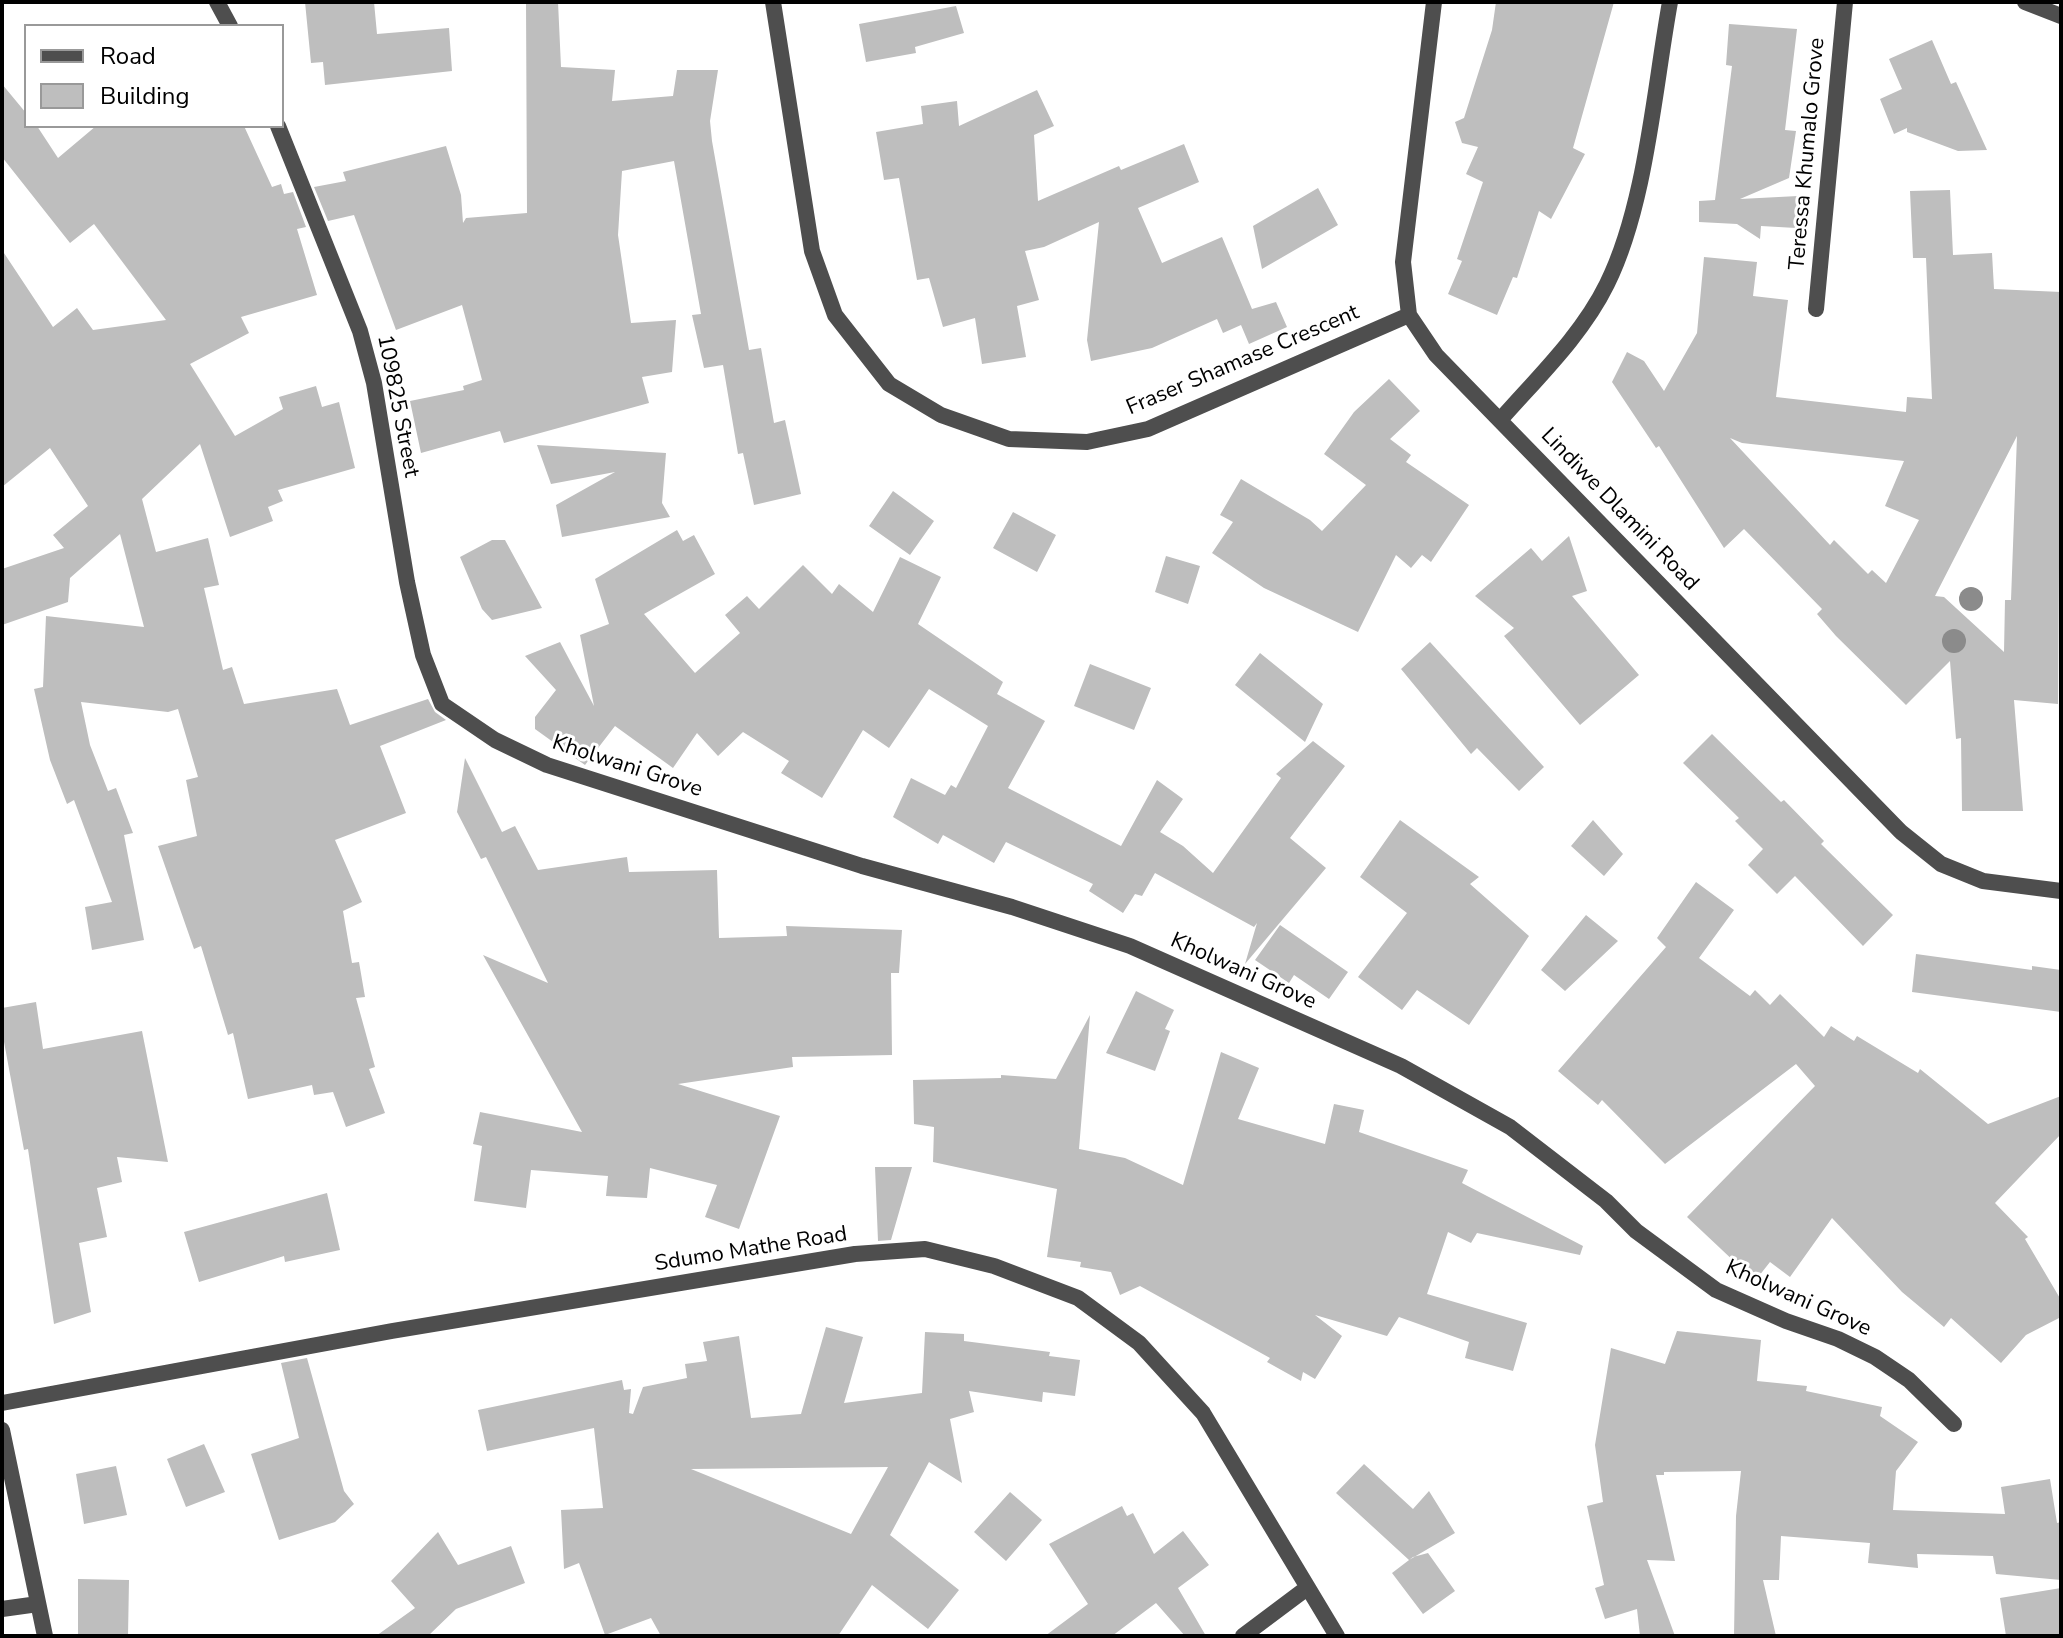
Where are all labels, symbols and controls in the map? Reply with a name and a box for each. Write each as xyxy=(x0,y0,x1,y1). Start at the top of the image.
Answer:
legend xyxy=(24,24,284,128)
street label: Teressa Khumalo Grove xyxy=(1785,37,1831,271)
text: Road xyxy=(100,40,156,72)
text: Building xyxy=(100,80,190,112)
street label: Fraser Shamase Crescent xyxy=(1123,300,1363,422)
street label: 109825 Street xyxy=(370,332,424,480)
street label: Lindiwe Dlamini Road xyxy=(1534,423,1704,597)
street label: Kholwani Grove xyxy=(548,730,706,804)
street label: Kholwani Grove xyxy=(1166,928,1320,1016)
street label: Sdumo Mathe Road xyxy=(653,1222,849,1278)
street label: Kholwani Grove xyxy=(1721,1255,1875,1343)

